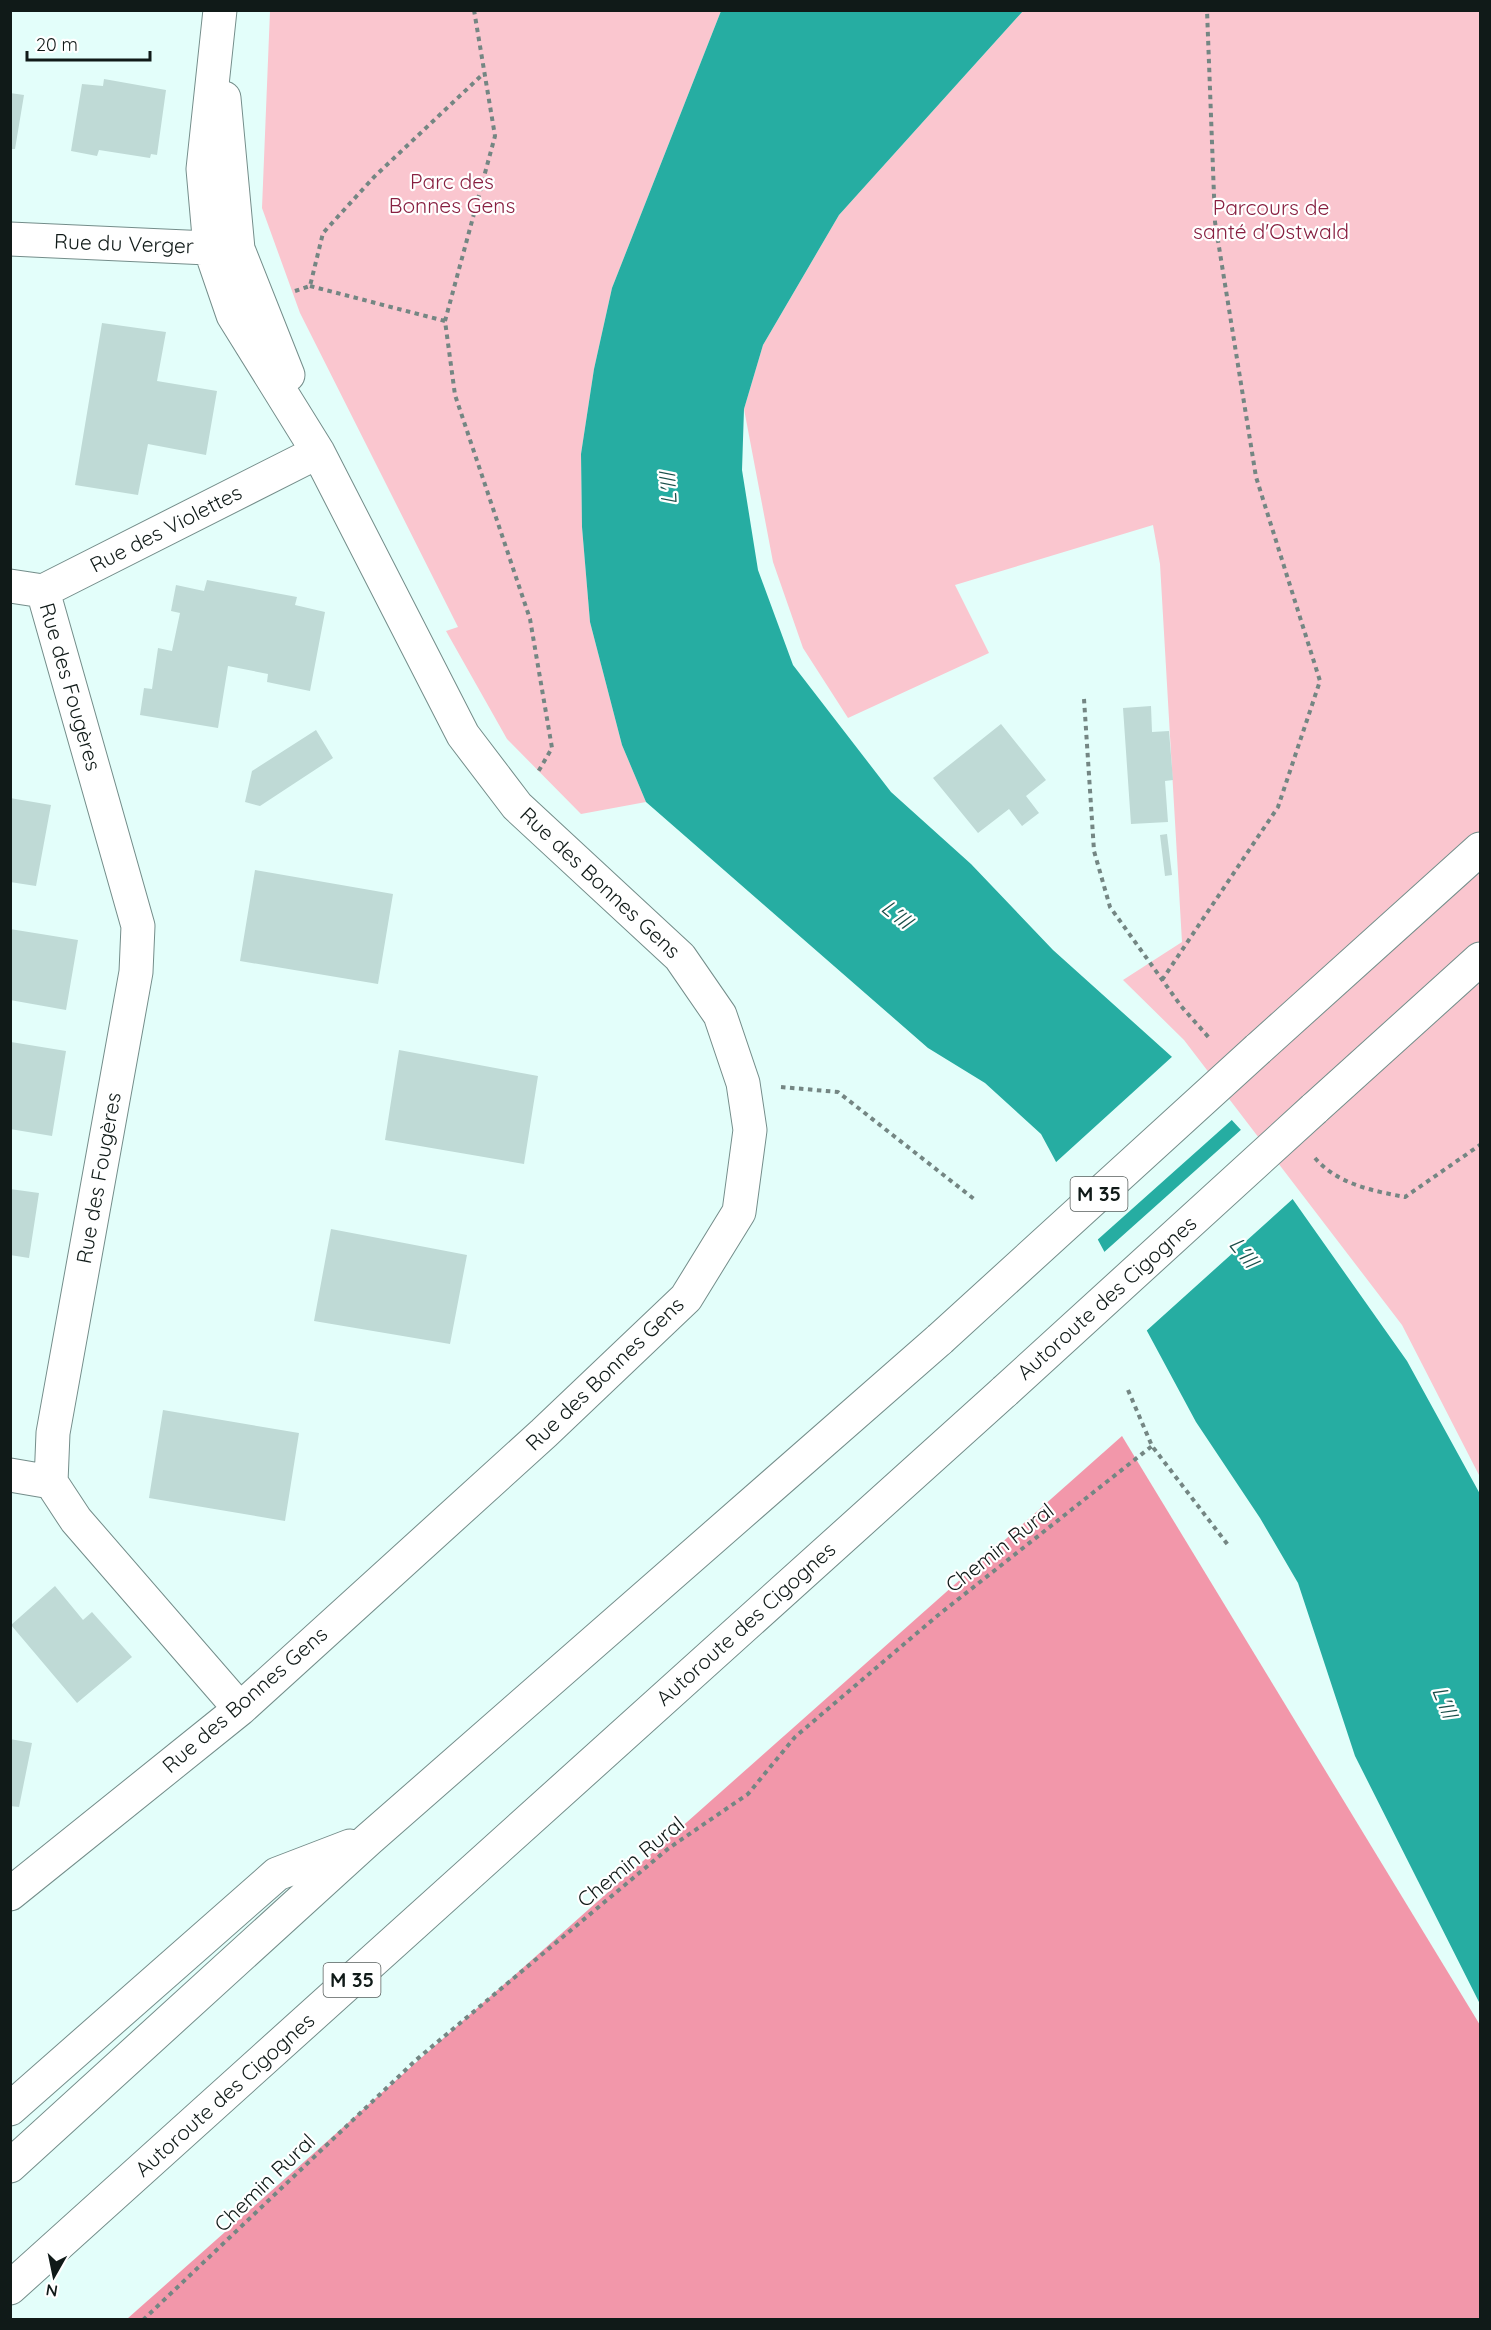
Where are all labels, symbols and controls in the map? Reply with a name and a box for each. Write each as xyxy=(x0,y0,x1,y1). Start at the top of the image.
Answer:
scale bar xyxy=(27,24,150,62)
text: 20 m xyxy=(36,33,78,56)
park label: Parc des Bonnes Gens xyxy=(389,168,515,218)
park label: Parcours de santé d'Ostwald xyxy=(1193,194,1349,244)
street label: Rue du Verger xyxy=(54,228,194,258)
water label: L'Ill xyxy=(653,470,683,506)
street label: Rue des Violettes xyxy=(85,479,246,578)
street label: Rue des Fougères xyxy=(35,600,107,774)
street label: Rue des Bonnes Gens xyxy=(515,801,686,963)
water label: L'Ill xyxy=(876,893,920,937)
street label: Rue des Fougères xyxy=(70,1090,126,1266)
road number: M 35 xyxy=(1070,1177,1128,1211)
street label: Autoroute des Cigognes xyxy=(1011,1210,1201,1385)
water label: L'Ill xyxy=(1223,1231,1267,1275)
street label: Rue des Bonnes Gens xyxy=(520,1291,689,1456)
street label: Chemin Rural xyxy=(940,1497,1059,1598)
street label: Autoroute des Cigognes xyxy=(650,1536,840,1711)
street label: Rue des Bonnes Gens xyxy=(157,1621,332,1778)
water label: L'Ill xyxy=(1426,1682,1465,1725)
street label: Chemin Rural xyxy=(572,1810,689,1912)
road number: M 35 xyxy=(324,1963,380,1997)
street label: Autoroute des Cigognes xyxy=(129,2007,319,2182)
street label: Chemin Rural xyxy=(208,2128,320,2237)
north arrow xyxy=(24,2246,84,2306)
text: N xyxy=(44,2280,59,2302)

